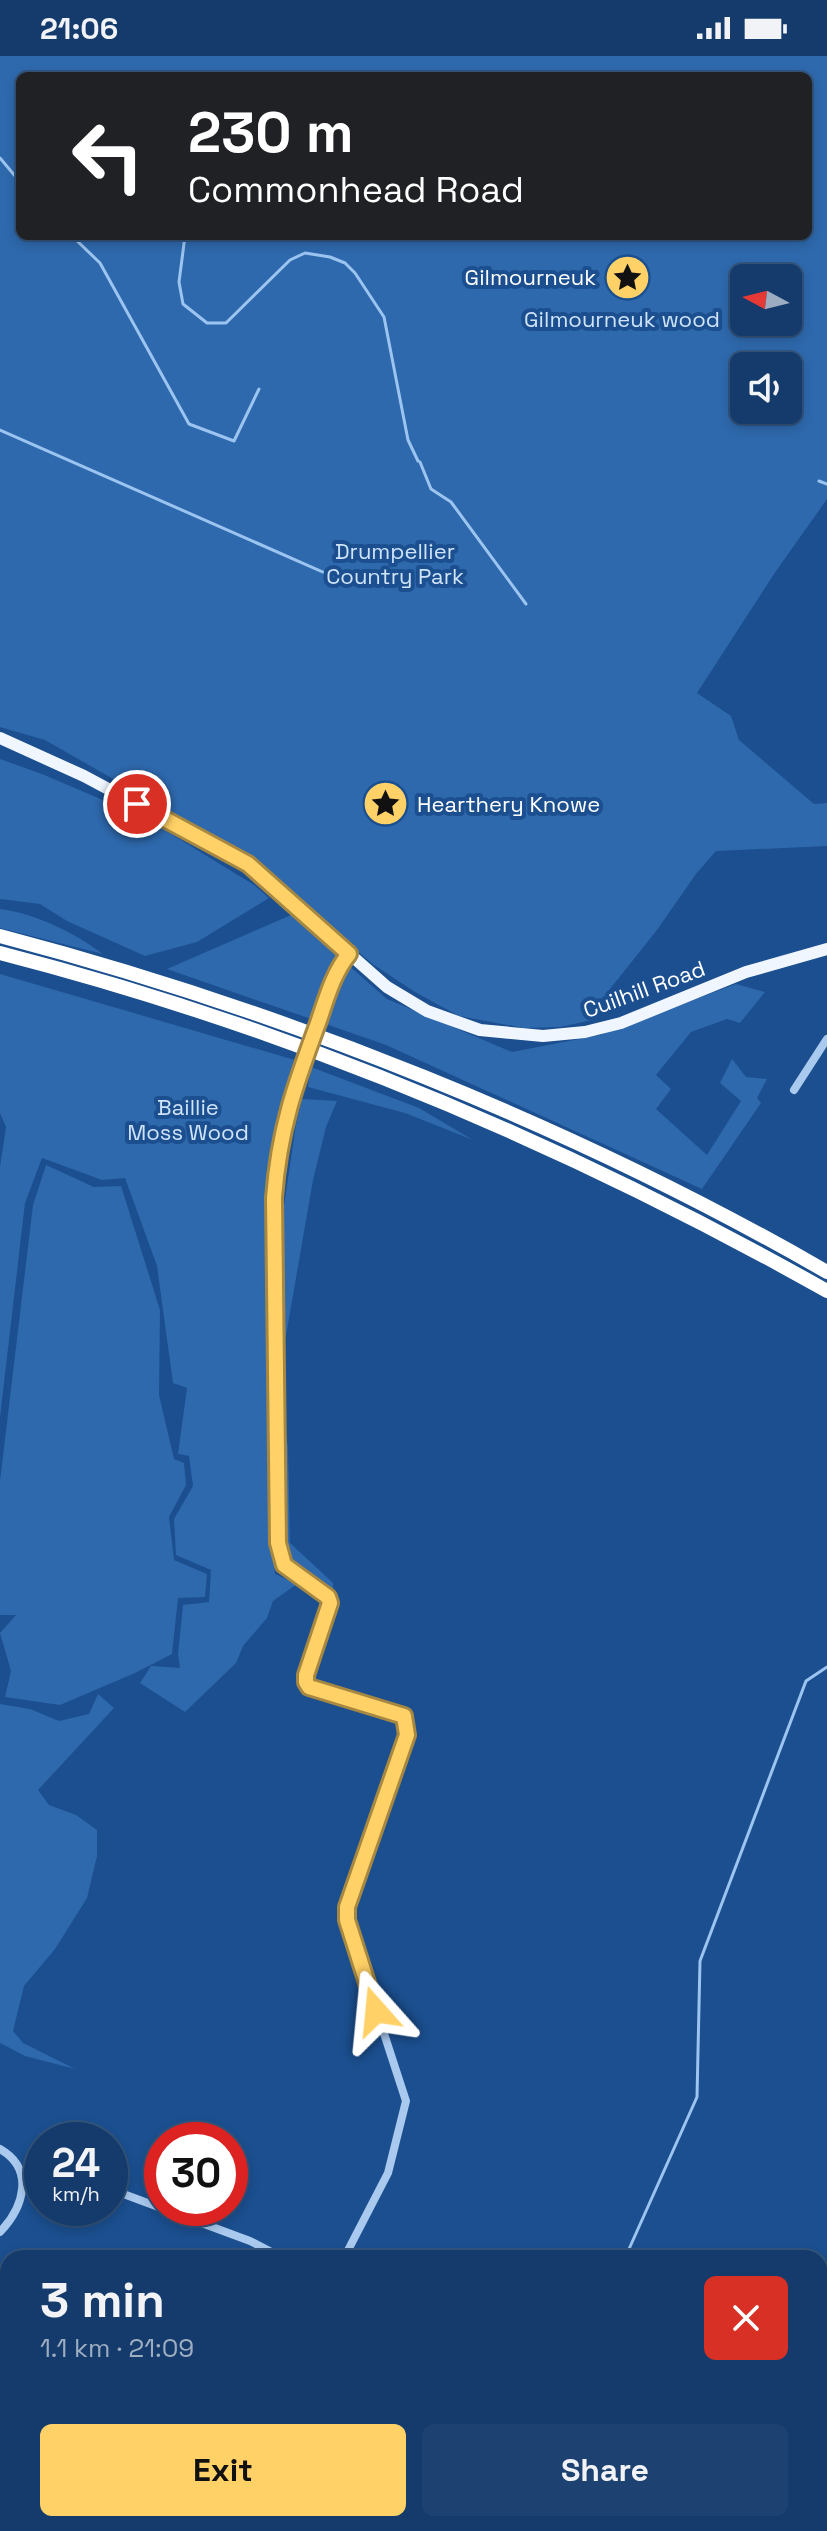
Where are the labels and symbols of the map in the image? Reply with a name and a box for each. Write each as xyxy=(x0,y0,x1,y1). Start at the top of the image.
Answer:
place icon: Gilmourneuk xyxy=(603,253,651,301)
place label: Gilmourneuk xyxy=(465,263,596,291)
north arrow xyxy=(730,264,802,336)
park label: Gilmourneuk wood xyxy=(524,305,720,333)
park label: Drumpellier Country Park xyxy=(326,537,464,590)
pin xyxy=(103,770,171,838)
place icon: Hearthery Knowe xyxy=(362,780,410,828)
place label: Hearthery Knowe xyxy=(417,790,600,818)
street label: Cuilhill Road xyxy=(579,954,709,1024)
park label: Baillie Moss Wood xyxy=(127,1093,249,1146)
position arrow xyxy=(334,1969,418,2053)
speed limit sign: 30 xyxy=(144,2122,248,2226)

